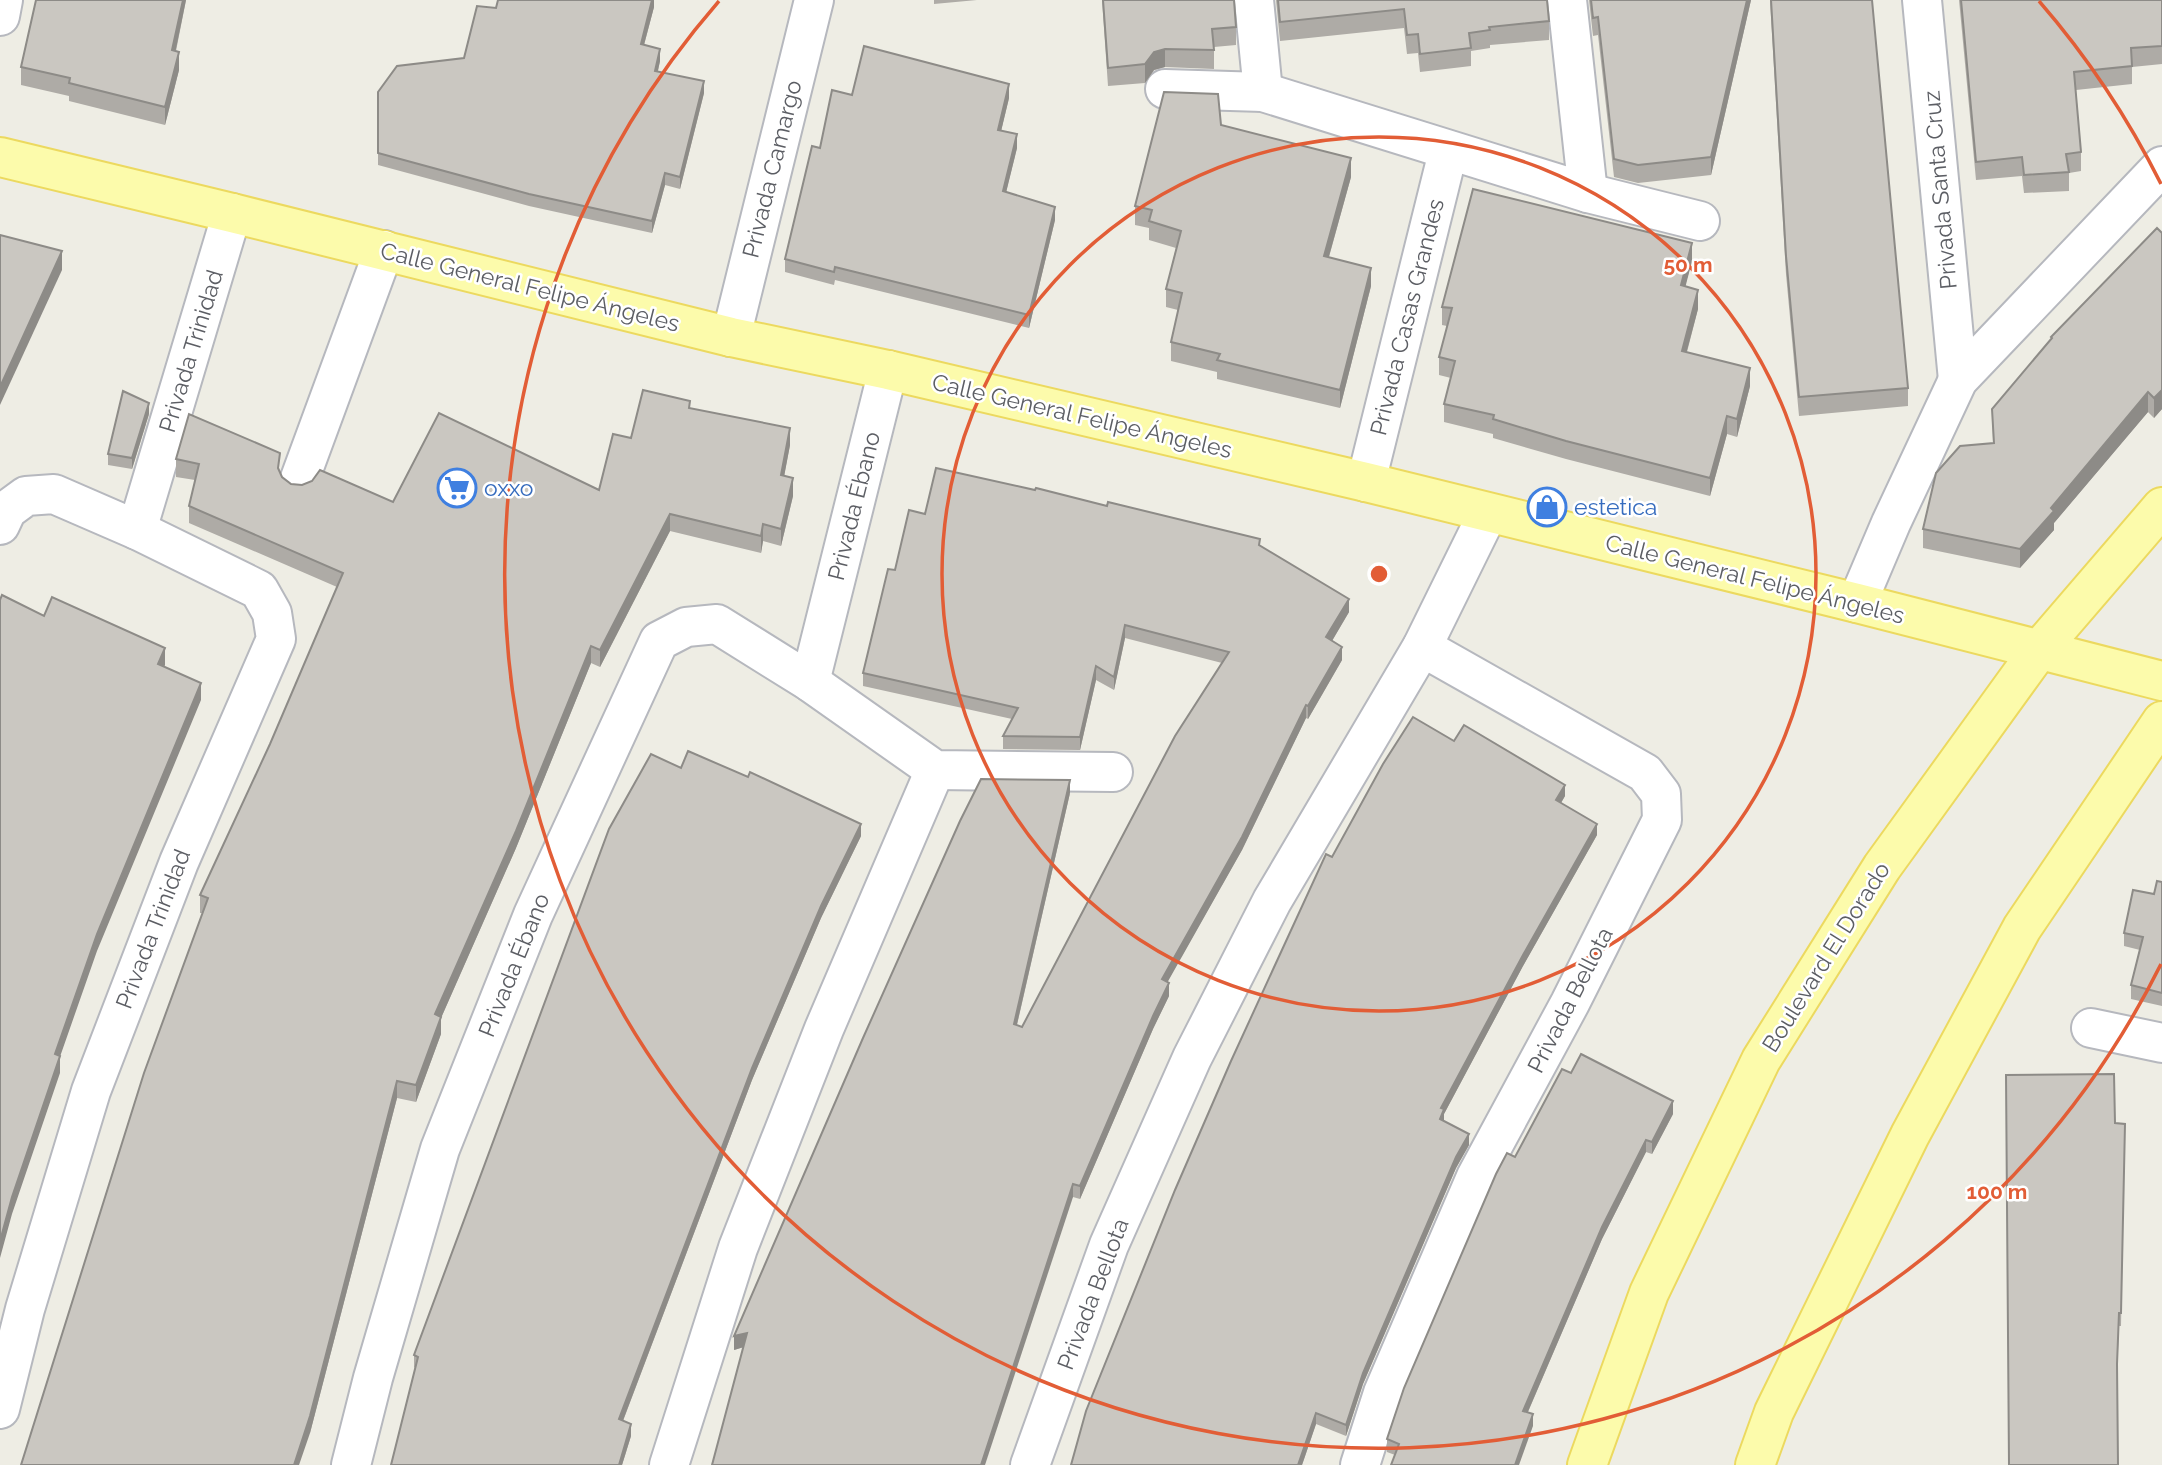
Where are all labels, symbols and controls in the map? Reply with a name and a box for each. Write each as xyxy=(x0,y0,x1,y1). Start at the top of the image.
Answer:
street label: Privada Camargo xyxy=(736,77,807,261)
street label: Privada Santa Cruz xyxy=(1917,90,1962,291)
street label: Privada Casas Grandes xyxy=(1364,196,1449,438)
street label: Calle General Felipe Ángeles xyxy=(378,236,682,337)
text: 50 m xyxy=(1663,252,1713,277)
street label: Privada Trinidad xyxy=(153,266,228,435)
street label: Calle General Felipe Ángeles xyxy=(930,368,1235,463)
street label: Privada Ébano xyxy=(822,429,885,583)
supermarket icon: oxxo xyxy=(436,467,478,509)
place label: oxxo xyxy=(484,474,533,501)
shop icon: estetica xyxy=(1526,486,1568,528)
place label: estetica xyxy=(1574,493,1657,520)
street label: Calle General Felipe Ángeles xyxy=(1603,528,1907,629)
centre of rings xyxy=(1367,562,1391,586)
street label: Privada Trinidad xyxy=(110,845,195,1012)
street label: Boulevard El Dorado xyxy=(1756,857,1895,1057)
street label: Privada Ébano xyxy=(472,889,555,1041)
street label: Privada Bellota xyxy=(1521,923,1618,1077)
text: 100 m xyxy=(1967,1179,2027,1204)
street label: Privada Bellota xyxy=(1051,1214,1134,1373)

